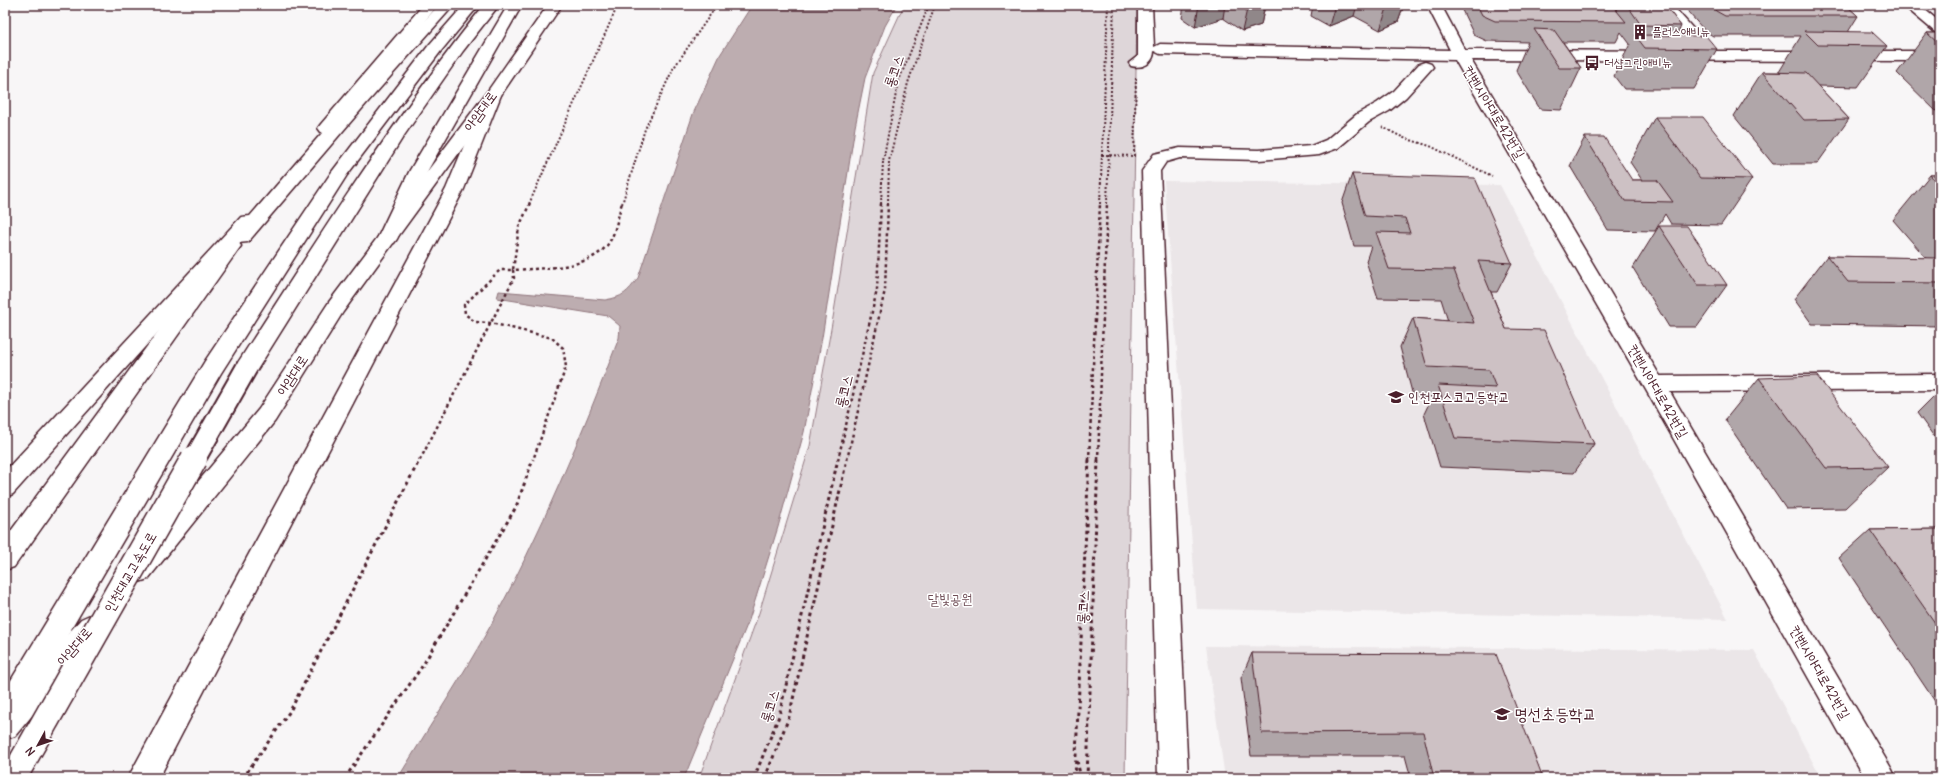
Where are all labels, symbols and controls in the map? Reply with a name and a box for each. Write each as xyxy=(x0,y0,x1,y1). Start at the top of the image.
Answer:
building icon: 플러스애비뉴 xyxy=(1631,23,1649,41)
place label: 플러스애비뉴 xyxy=(1652,24,1710,39)
street label: 롱코스 xyxy=(880,52,908,90)
bus stop icon: 더샵그린애비뉴 xyxy=(1583,54,1601,72)
place label: 더샵그린애비뉴 xyxy=(1604,55,1672,70)
street label: 컨벤시아대로42번길 xyxy=(1459,62,1529,163)
street label: 아암대로 xyxy=(459,87,501,135)
street label: 컨벤시아대로42번길 xyxy=(1624,341,1693,442)
street label: 아암대로 xyxy=(272,351,312,399)
street label: 롱코스 xyxy=(831,373,857,409)
school or university icon: 인천포스코고등학교 xyxy=(1387,388,1405,406)
place label: 인천포스코고등학교 xyxy=(1408,388,1509,406)
street label: 인천대교고속도로 xyxy=(100,528,160,616)
park label: 달빛공원 xyxy=(927,590,973,608)
street label: 롱코스 xyxy=(1073,590,1093,624)
street label: 컨벤시아대로42번길 xyxy=(1786,622,1855,723)
street label: 아암대로 xyxy=(52,623,96,669)
street label: 롱코스 xyxy=(757,687,783,725)
place label: 명선초등학교 xyxy=(1514,703,1596,725)
school or university icon: 명선초등학교 xyxy=(1493,705,1511,723)
north arrow xyxy=(18,725,58,765)
text: N xyxy=(23,744,38,759)

